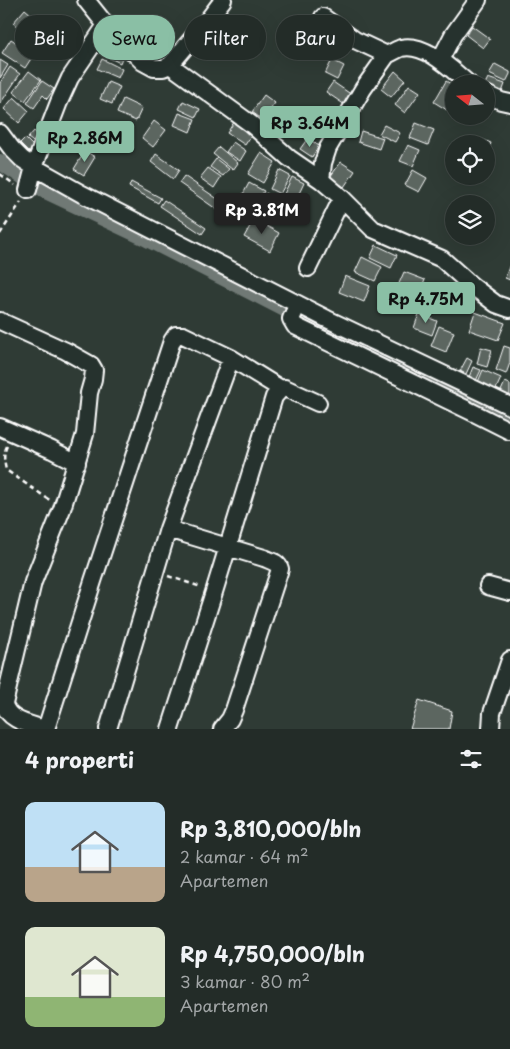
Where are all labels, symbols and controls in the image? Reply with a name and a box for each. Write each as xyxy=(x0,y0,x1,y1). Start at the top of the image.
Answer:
chip: Beli xyxy=(15,15,83,60)
chip: Sewa xyxy=(93,15,175,60)
chip: Filter xyxy=(185,15,266,60)
chip: Baru xyxy=(276,15,354,60)
north arrow xyxy=(445,75,495,125)
map controls xyxy=(445,75,495,245)
pin: Rp 3.64M xyxy=(258,106,362,148)
text: Rp 3.64M xyxy=(271,110,349,134)
pin: Rp 2.86M xyxy=(33,120,137,163)
text: Rp 2.86M xyxy=(47,125,123,149)
button: locate xyxy=(445,135,495,185)
pin: Rp 3.81M xyxy=(210,192,314,235)
button: layers xyxy=(445,195,495,245)
text: Rp 3.81M xyxy=(225,197,299,221)
pin: Rp 4.75M xyxy=(374,282,478,324)
text: Rp 4.75M xyxy=(388,286,464,310)
text: 4 properti xyxy=(25,743,134,775)
icon: filters xyxy=(457,745,485,773)
text: Rp 3,810,000/bln xyxy=(180,812,361,844)
icon: home xyxy=(65,822,125,882)
text: 2 kamar · 64 m² xyxy=(180,844,308,868)
text: Apartemen xyxy=(180,868,269,892)
text: Rp 4,750,000/bln xyxy=(180,937,365,969)
icon: home xyxy=(65,947,125,1007)
text: 3 kamar · 80 m² xyxy=(180,969,310,993)
text: Apartemen xyxy=(180,993,269,1017)

